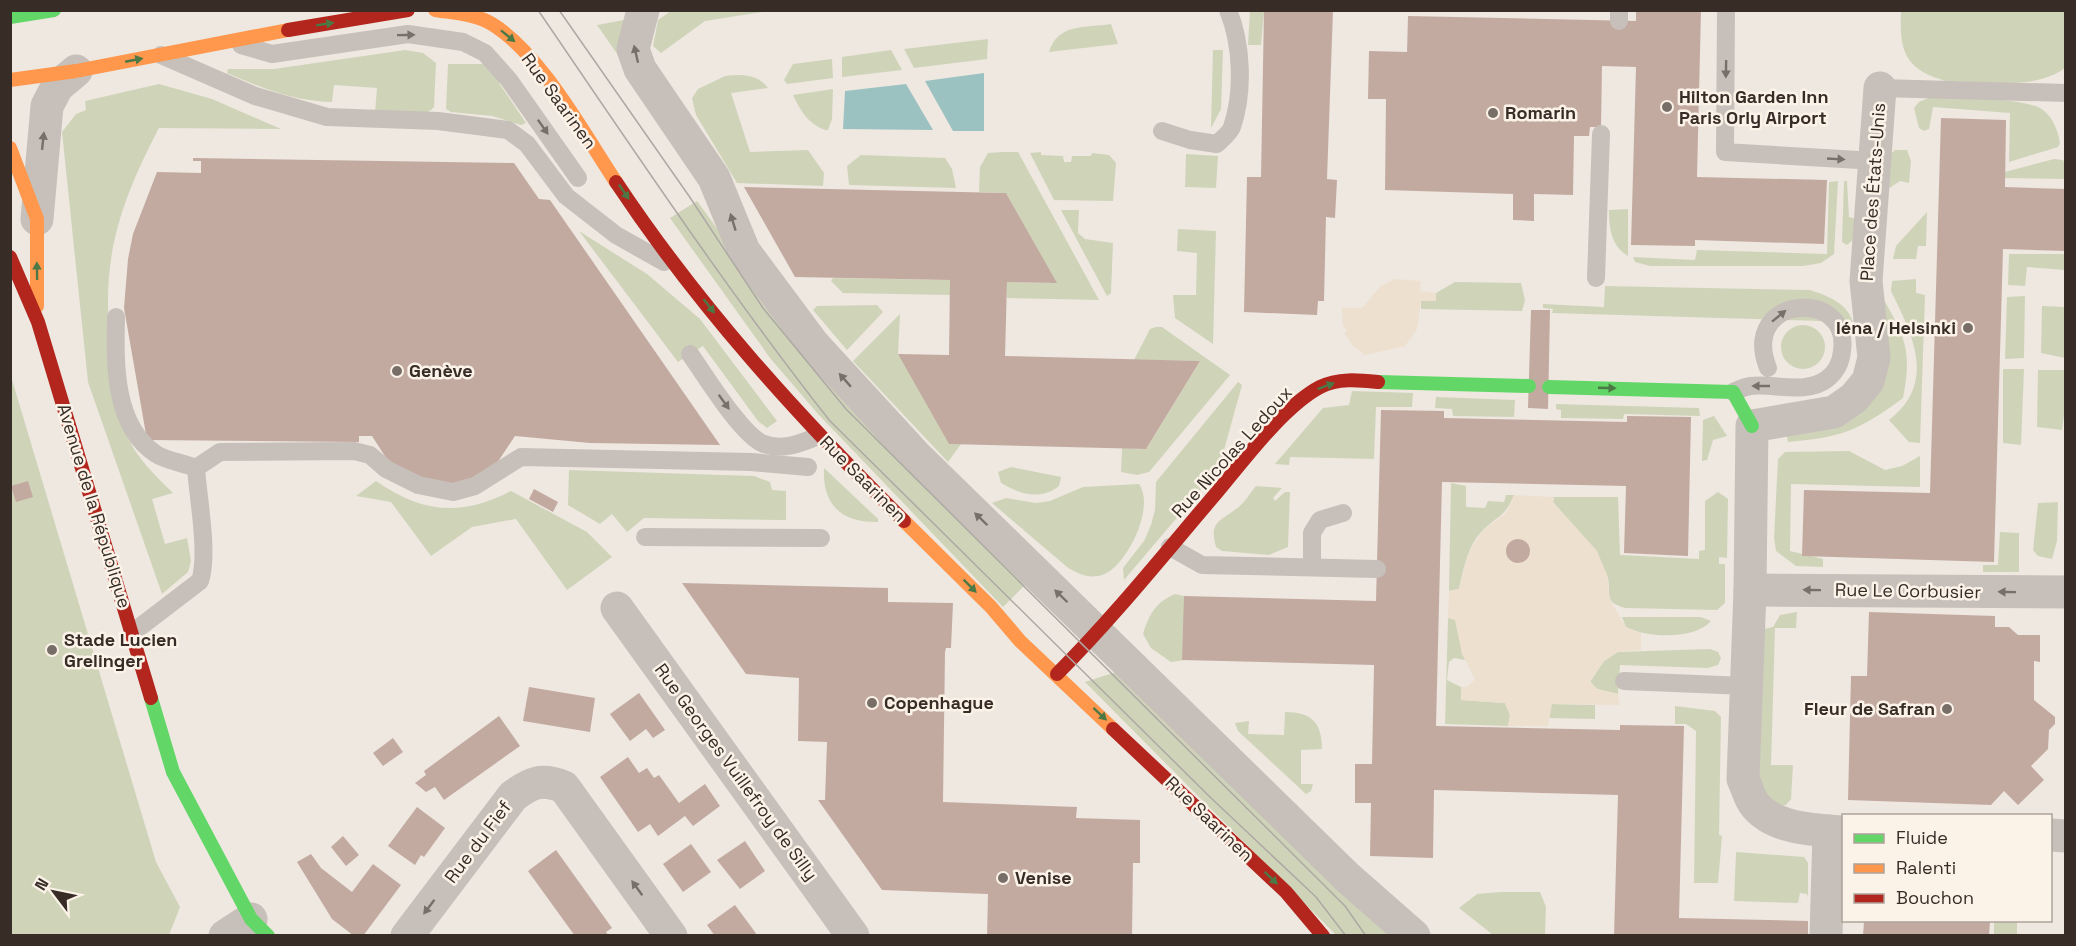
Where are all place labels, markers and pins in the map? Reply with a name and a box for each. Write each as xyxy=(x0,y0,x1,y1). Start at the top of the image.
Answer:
place label: Hilton Garden Inn Paris Orly Airport xyxy=(1679,85,1829,129)
marker: Hilton Garden Inn Paris Orly Airport xyxy=(1660,100,1674,114)
place label: Romarin xyxy=(1505,101,1576,124)
marker: Romarin xyxy=(1486,106,1500,120)
place label: Iéna / Helsinki xyxy=(1836,316,1956,339)
marker: Iéna / Helsinki xyxy=(1961,321,1975,335)
place label: Genève xyxy=(409,359,473,382)
marker: Genève xyxy=(390,364,404,378)
place label: Stade Lucien Grelinger xyxy=(64,628,177,672)
marker: Stade Lucien Grelinger xyxy=(45,643,59,657)
place label: Copenhague xyxy=(884,691,994,714)
marker: Copenhague xyxy=(865,696,879,710)
place label: Fleur de Safran xyxy=(1804,697,1935,720)
marker: Fleur de Safran xyxy=(1940,702,1954,716)
place label: Venise xyxy=(1015,866,1072,889)
marker: Venise xyxy=(996,871,1010,885)

